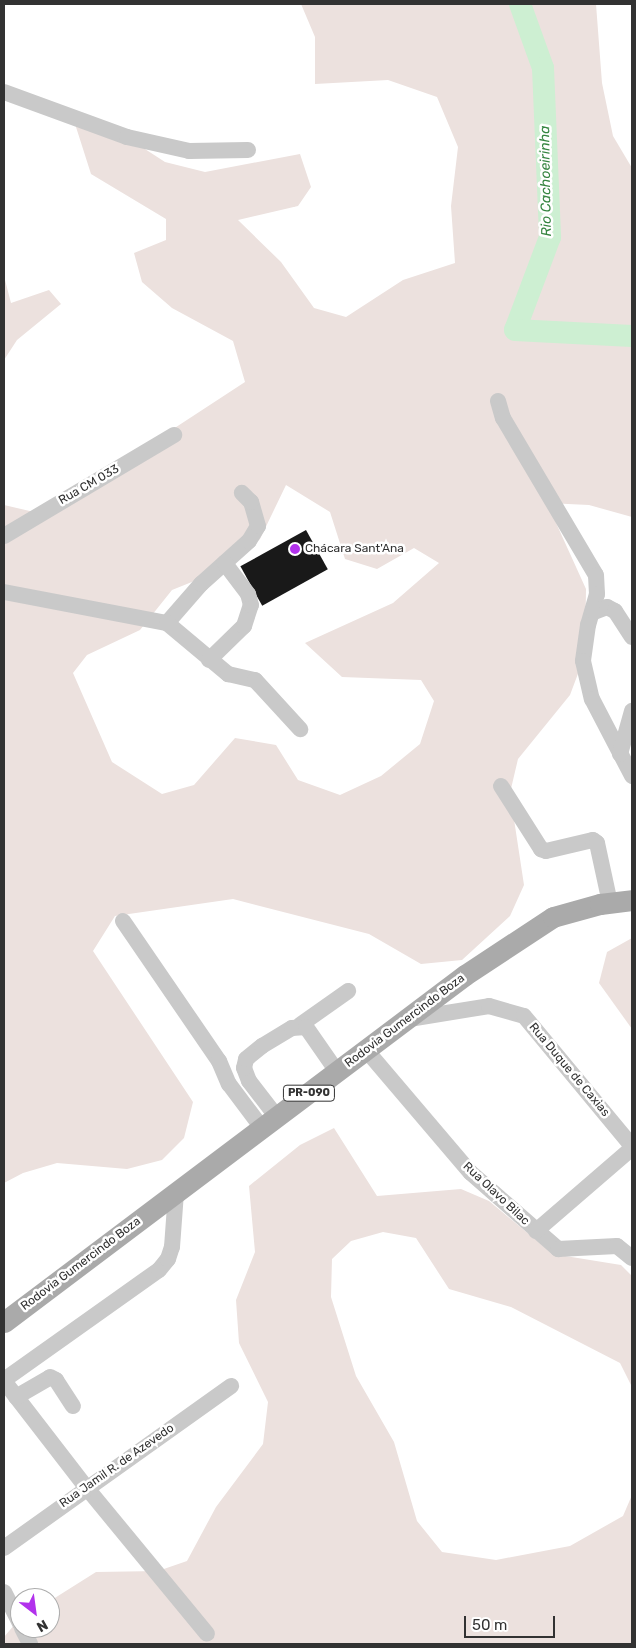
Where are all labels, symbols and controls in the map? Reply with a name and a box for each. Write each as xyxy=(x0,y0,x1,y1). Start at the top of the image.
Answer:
water label: Rio Cachoeirinha xyxy=(537,125,555,237)
street label: Rua CM 033 xyxy=(56,462,122,508)
place label: Chácara Sant'Ana xyxy=(305,542,404,556)
marker: Chácara Sant'Ana xyxy=(289,543,301,555)
street label: Rodovia Gumercindo Boza xyxy=(342,971,468,1071)
street label: Rua Duque de Caxias xyxy=(526,1020,612,1120)
road number: PR-090 xyxy=(283,1084,335,1102)
street label: Rua Olavo Bilac xyxy=(460,1160,532,1228)
street label: Rodovia Gumercindo Boza xyxy=(18,1214,144,1314)
street label: Rua Jamil R. de Azevedo xyxy=(57,1421,177,1511)
north arrow xyxy=(10,1588,60,1638)
scale bar xyxy=(466,1606,557,1638)
text: N xyxy=(34,1616,51,1635)
text: 50 m xyxy=(472,1616,507,1634)

